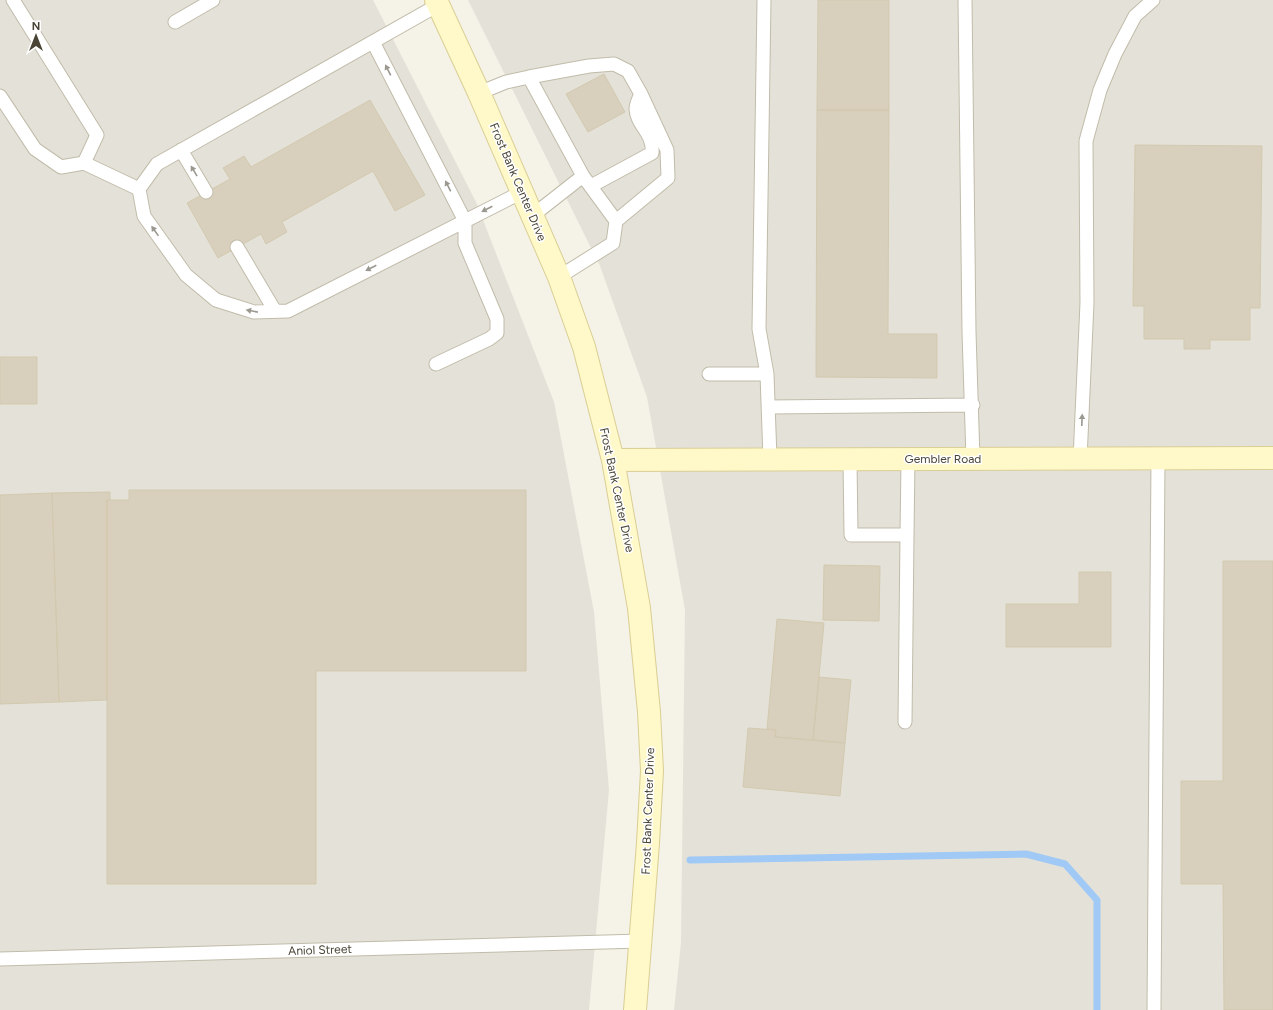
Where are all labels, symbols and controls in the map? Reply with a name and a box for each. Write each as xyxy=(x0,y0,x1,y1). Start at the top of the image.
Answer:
north arrow xyxy=(16,16,56,56)
text: N xyxy=(32,20,40,33)
one-way arrow xyxy=(385,64,391,76)
street label: Frost Bank Center Drive xyxy=(487,121,549,244)
one-way arrow xyxy=(190,165,197,177)
one-way arrow xyxy=(444,180,451,192)
one-way arrow xyxy=(481,206,493,213)
one-way arrow xyxy=(151,226,159,237)
one-way arrow xyxy=(366,265,377,271)
one-way arrow xyxy=(245,308,258,314)
one-way arrow xyxy=(1079,413,1085,426)
street label: Frost Bank Center Drive xyxy=(597,426,637,554)
street label: Gembler Road xyxy=(905,452,981,466)
street label: Frost Bank Center Drive xyxy=(639,747,657,875)
street label: Aniol Street xyxy=(288,942,353,958)

